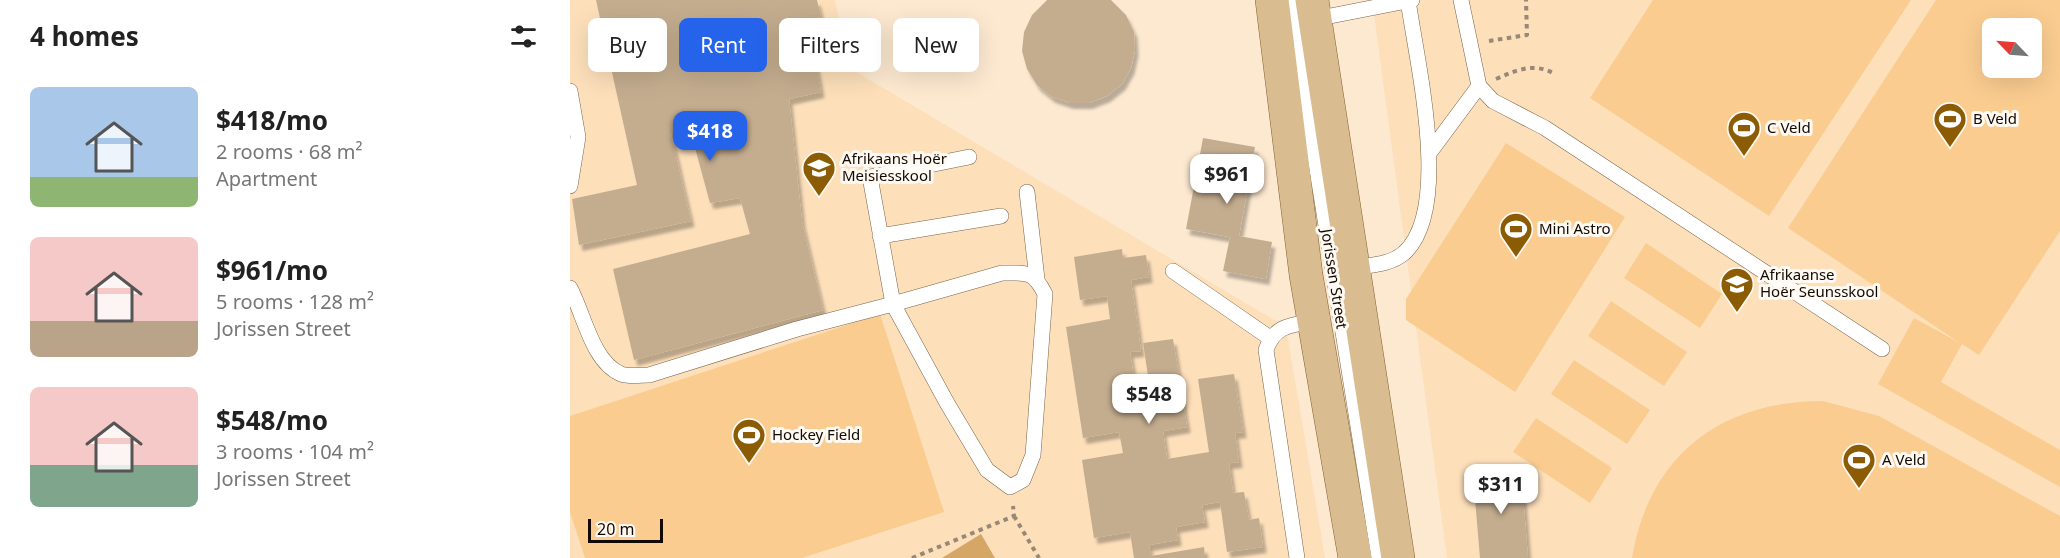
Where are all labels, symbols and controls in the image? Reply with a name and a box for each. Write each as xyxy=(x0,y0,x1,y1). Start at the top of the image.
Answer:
text: 4 homes xyxy=(30,18,139,54)
chip: Buy xyxy=(588,18,667,72)
chip: Rent xyxy=(679,18,767,72)
chip: Filters xyxy=(779,18,881,72)
chip: New xyxy=(893,18,979,72)
north arrow xyxy=(1982,18,2042,78)
map controls xyxy=(1982,18,2042,78)
icon: filters xyxy=(507,20,540,53)
sports icon: B Veld xyxy=(1932,101,1968,148)
text: $418/mo xyxy=(216,102,328,138)
place label: B Veld xyxy=(1973,108,2017,128)
sports icon: C Veld xyxy=(1726,110,1762,157)
icon: home xyxy=(78,111,150,183)
pin: $418 xyxy=(674,111,746,162)
text: $418 xyxy=(687,117,733,144)
place label: C Veld xyxy=(1767,117,1811,137)
text: 2 rooms · 68 m² xyxy=(216,138,363,165)
place label: Afrikaans Hoër Meisiesskool xyxy=(842,148,947,185)
school or university icon: Afrikaans Hoër Meisiesskool xyxy=(801,150,837,197)
pin: $961 xyxy=(1191,154,1263,205)
text: $961 xyxy=(1204,160,1250,187)
text: Apartment xyxy=(216,165,317,192)
sports icon: Mini Astro xyxy=(1498,211,1534,258)
place label: Mini Astro xyxy=(1539,218,1611,238)
street label: Jorissen Street xyxy=(1317,225,1353,331)
text: $961/mo xyxy=(216,252,328,288)
icon: home xyxy=(78,261,150,333)
place label: Afrikaanse Hoër Seunsskool xyxy=(1760,264,1878,301)
school or university icon: Afrikaanse Hoër Seunsskool xyxy=(1719,266,1755,313)
text: 5 rooms · 128 m² xyxy=(216,288,374,315)
text: Jorissen Street xyxy=(216,315,351,342)
pin: $548 xyxy=(1113,374,1185,425)
text: $548 xyxy=(1126,380,1172,407)
text: $548/mo xyxy=(216,402,328,438)
icon: home xyxy=(78,411,150,483)
sports icon: Hockey Field xyxy=(731,417,767,464)
place label: Hockey Field xyxy=(772,424,860,444)
text: 3 rooms · 104 m² xyxy=(216,438,374,465)
sports icon: A Veld xyxy=(1841,442,1877,489)
place label: A Veld xyxy=(1882,449,1926,469)
pin: $311 xyxy=(1465,464,1537,515)
text: Jorissen Street xyxy=(216,465,351,492)
text: $311 xyxy=(1478,470,1524,497)
scale bar xyxy=(588,516,663,544)
text: 20 m xyxy=(597,518,634,540)

